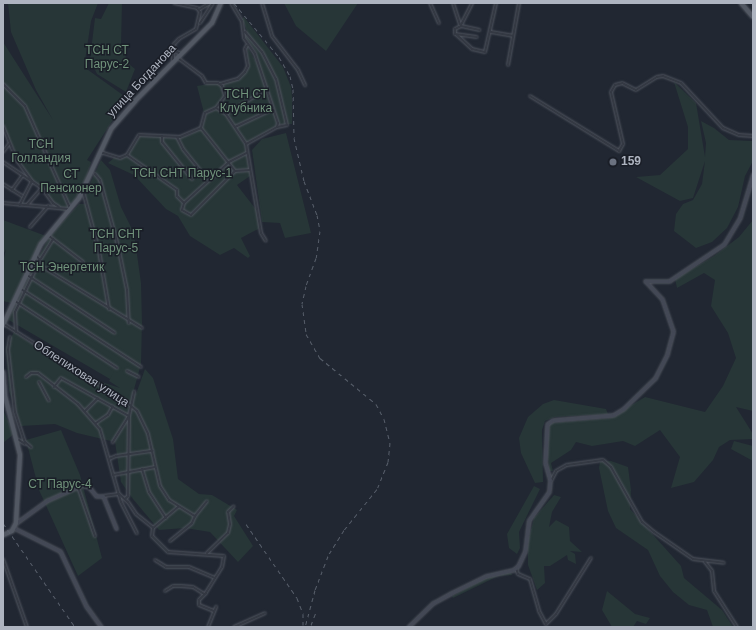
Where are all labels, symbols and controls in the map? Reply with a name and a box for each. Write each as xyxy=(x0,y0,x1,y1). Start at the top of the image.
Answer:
street label: улица Богданова xyxy=(104,41,180,121)
park label: ТСН СТ Парус-2 xyxy=(85,44,129,72)
park label: ТСН СТ Клубника xyxy=(220,88,272,116)
park label: ТСН Голландия xyxy=(11,138,71,166)
place label: 159 xyxy=(621,155,641,169)
marker: 159 xyxy=(608,157,618,167)
park label: ТСН СНТ Парус-1 xyxy=(132,167,232,181)
park label: СТ Пенсионер xyxy=(40,168,102,196)
park label: ТСН СНТ Парус-5 xyxy=(90,228,142,256)
park label: ТСН Энергетик xyxy=(20,261,104,275)
street label: Облепиховая улица xyxy=(31,338,131,410)
park label: СТ Парус-4 xyxy=(28,478,92,492)

